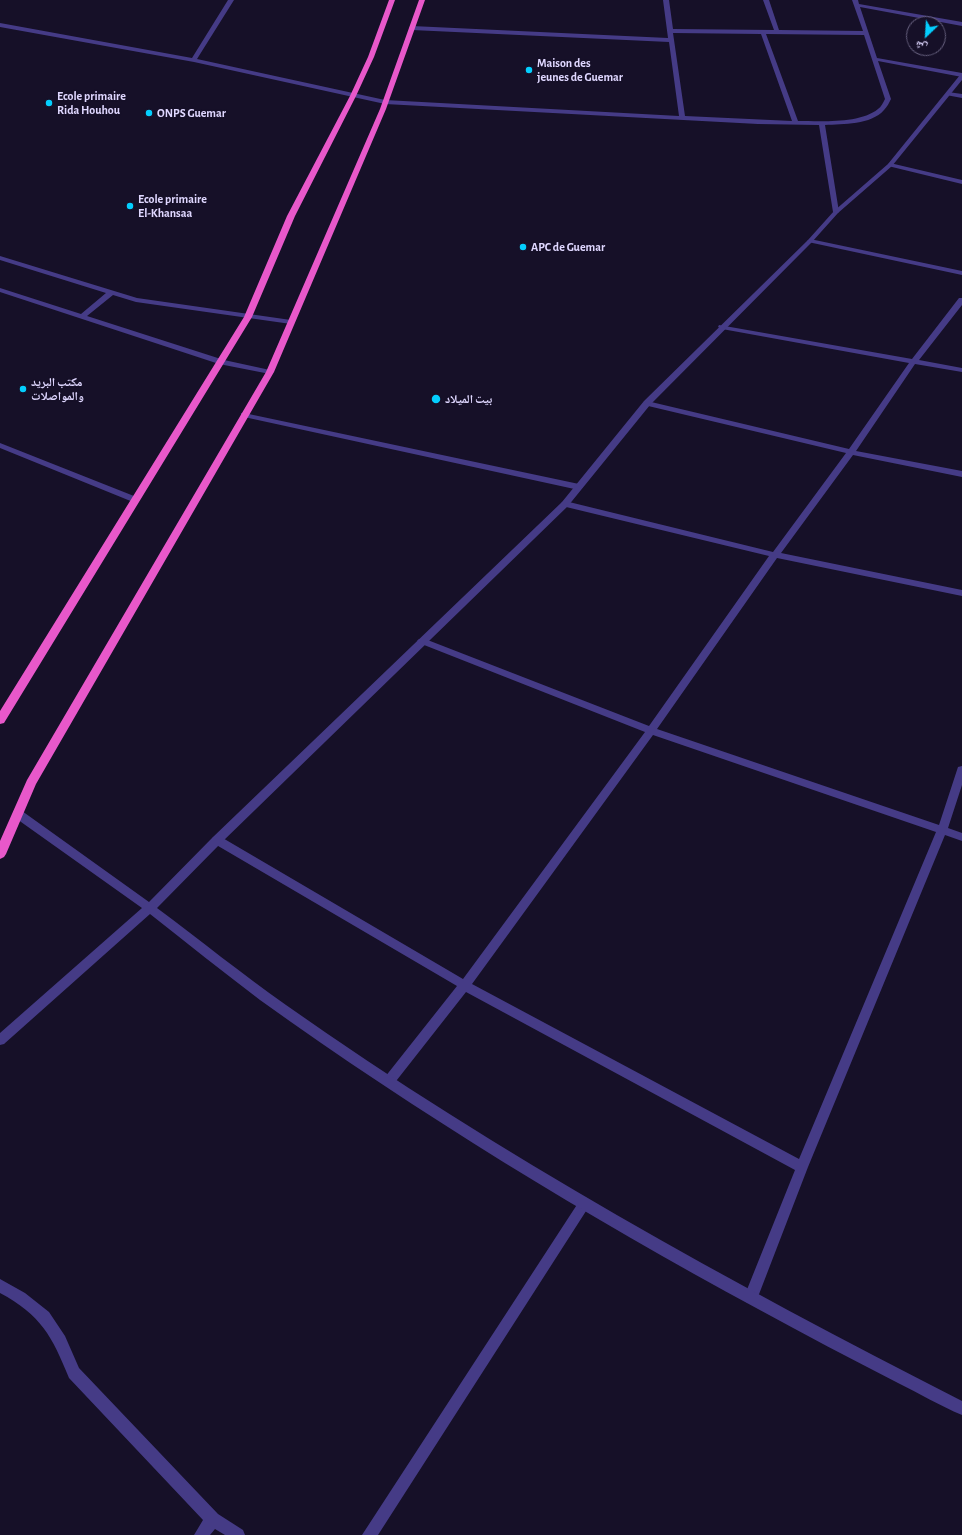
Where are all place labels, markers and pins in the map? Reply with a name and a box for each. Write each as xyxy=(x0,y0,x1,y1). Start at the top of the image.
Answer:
place label: Maison des jeunes de Guemar xyxy=(537,56,623,84)
marker: Maison des jeunes de Guemar xyxy=(524,65,534,75)
place label: Ecole primaire Rida Houhou xyxy=(57,89,126,117)
marker: Ecole primaire Rida Houhou xyxy=(44,98,54,108)
place label: ONPS Guemar xyxy=(157,106,226,120)
marker: ONPS Guemar xyxy=(144,108,154,118)
place label: Ecole primaire El-Khansaa xyxy=(138,192,207,220)
marker: Ecole primaire El-Khansaa xyxy=(125,201,135,211)
place label: APC de Guemar xyxy=(531,240,605,254)
marker: APC de Guemar xyxy=(518,242,528,252)
place label: مكتب البريد والمواصلات xyxy=(31,375,84,403)
marker: مكتب البريد والمواصلات xyxy=(18,384,28,394)
place label: بيت الميلاد xyxy=(445,392,492,406)
marker: بيت الميلاد xyxy=(430,393,442,405)

